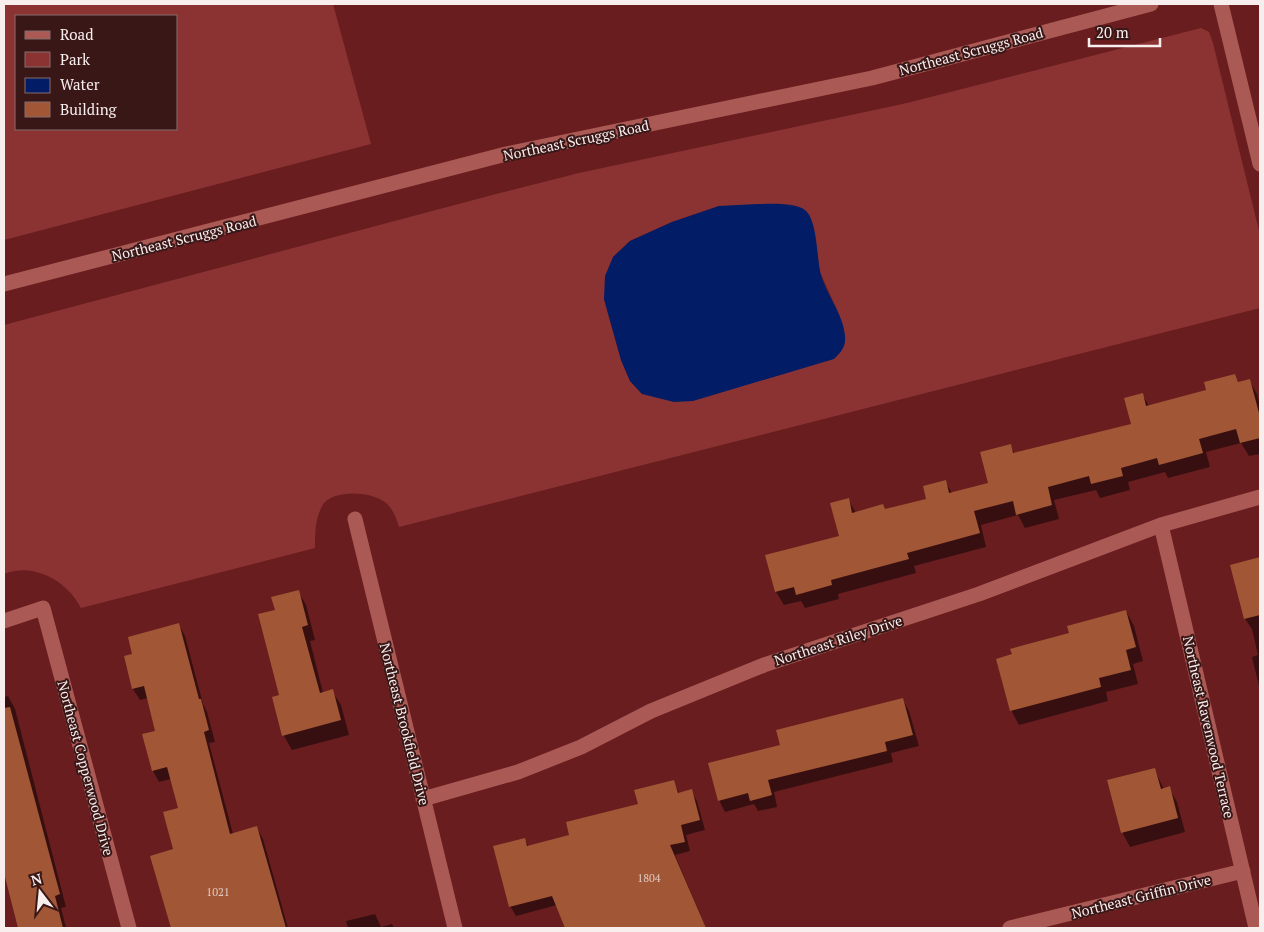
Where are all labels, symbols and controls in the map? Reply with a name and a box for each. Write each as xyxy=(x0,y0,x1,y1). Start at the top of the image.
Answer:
legend xyxy=(15,15,178,130)
scale bar xyxy=(1089,15,1160,47)
text: 20 m xyxy=(1096,22,1129,42)
street label: Northeast Scruggs Road xyxy=(897,23,1045,79)
text: Road xyxy=(60,24,93,44)
text: Park xyxy=(60,49,90,69)
text: Water xyxy=(60,74,100,94)
text: Building xyxy=(60,99,118,119)
street label: Northeast Scruggs Road xyxy=(501,115,651,165)
street label: Northeast Scruggs Road xyxy=(110,211,259,265)
street label: Northeast Riley Drive xyxy=(772,610,904,670)
street label: Northeast Ravenwood Terrace xyxy=(1179,634,1239,820)
street label: Northeast Brookfield Drive xyxy=(376,641,434,807)
street label: Northeast Copperwood Drive xyxy=(53,678,119,858)
north arrow xyxy=(15,867,65,917)
text: N xyxy=(29,868,44,890)
street label: Northeast Griffin Drive xyxy=(1069,869,1213,923)
house number: 1804 xyxy=(637,871,661,885)
house number: 1021 xyxy=(206,885,230,899)

